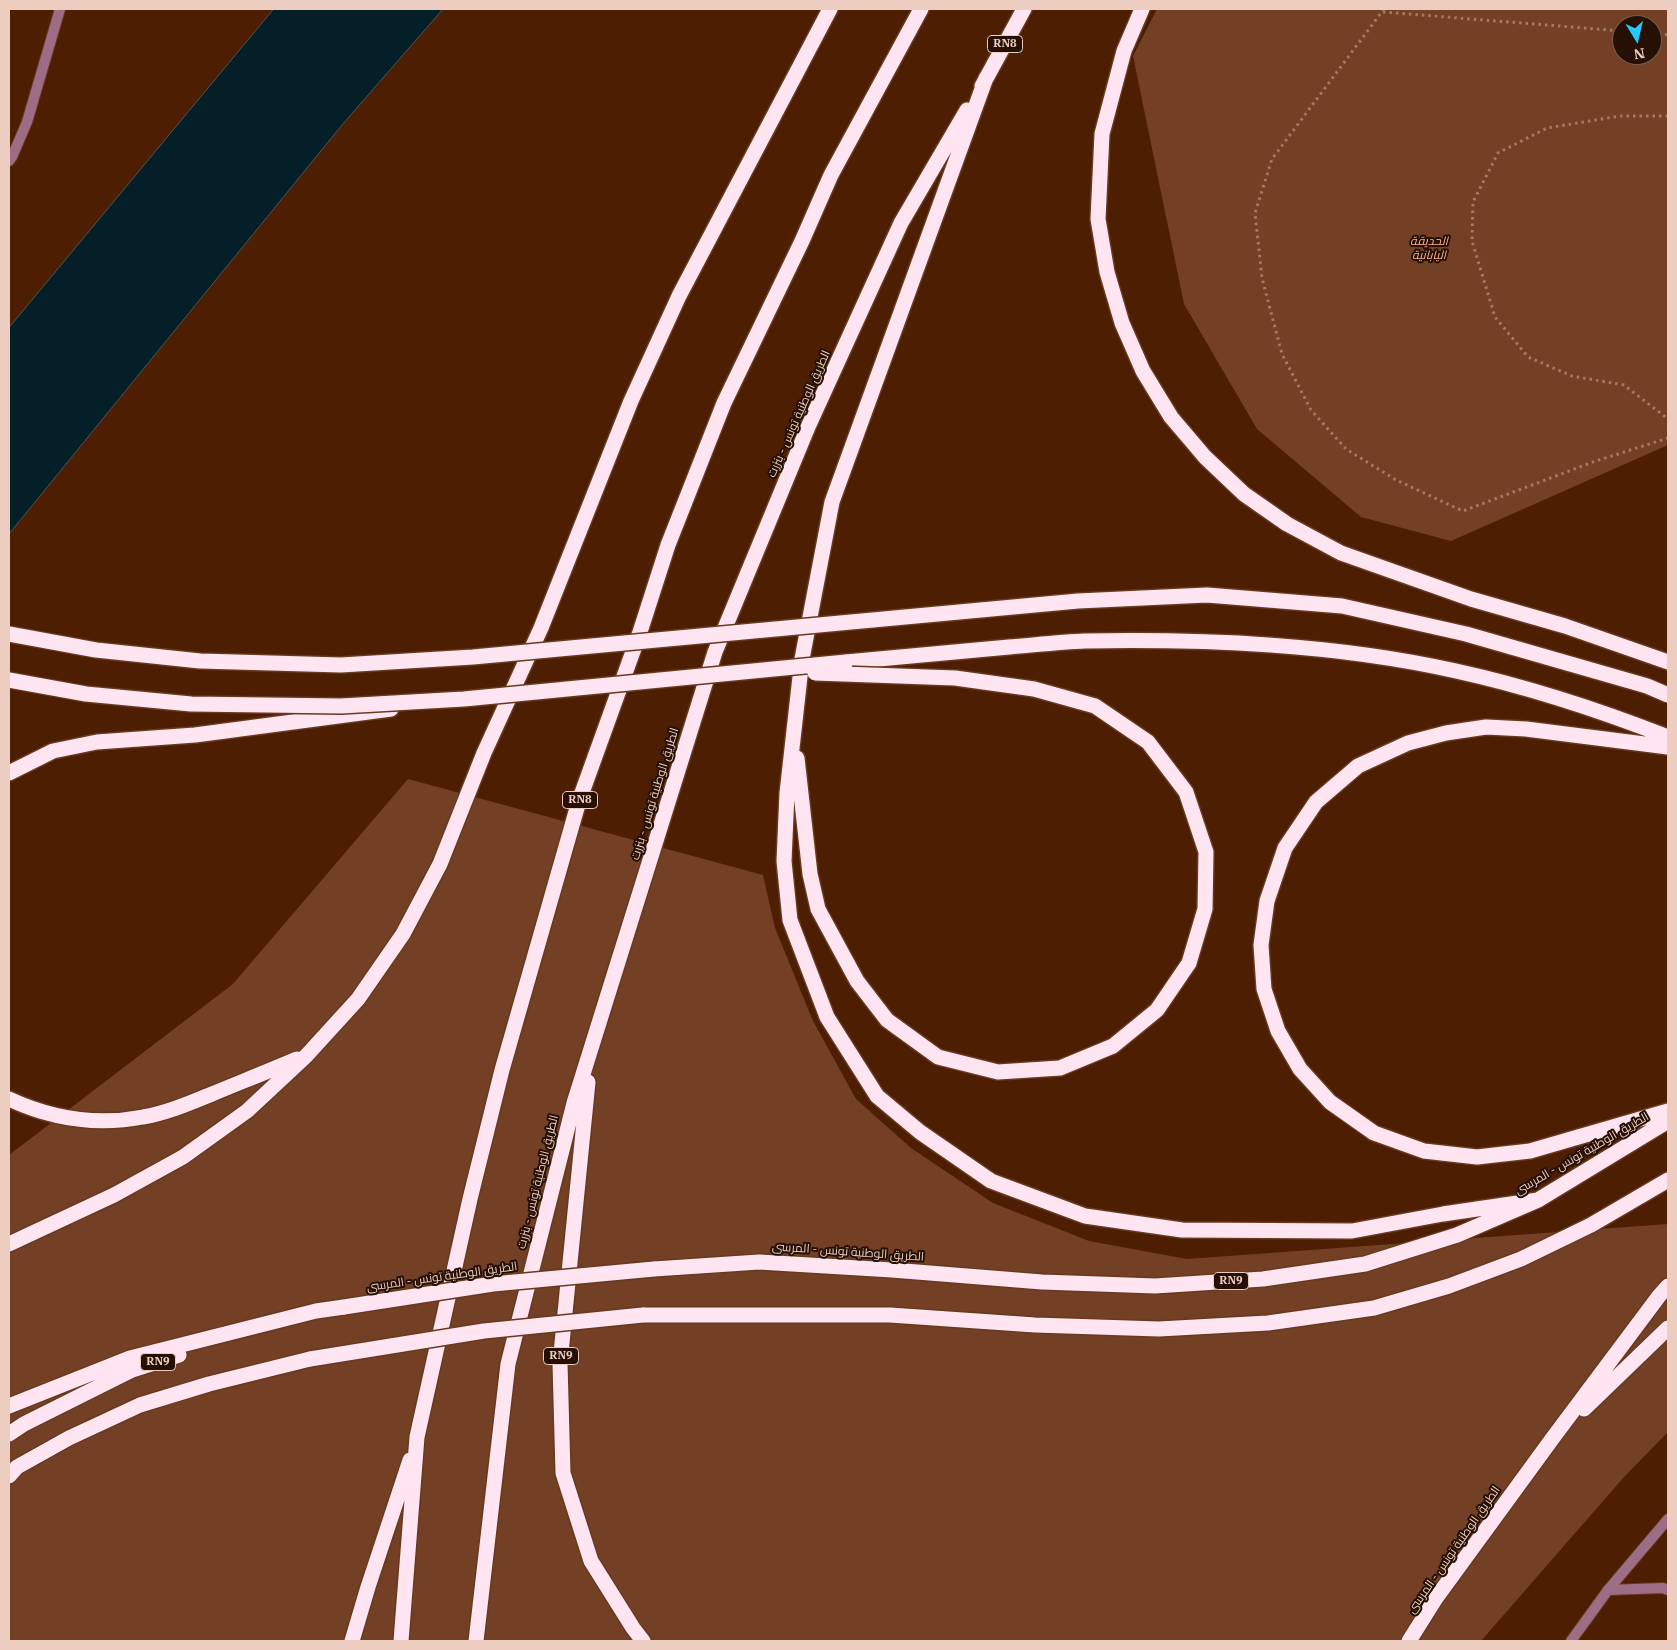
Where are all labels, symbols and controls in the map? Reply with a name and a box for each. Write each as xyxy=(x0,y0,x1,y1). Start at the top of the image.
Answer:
north arrow xyxy=(1612,15,1662,65)
road number: RN8 xyxy=(988,36,1022,52)
text: N xyxy=(1632,44,1646,64)
park label: الحديقة اليابانية xyxy=(1410,235,1448,263)
street label: الطريق الوطنية تونس - بنزرت xyxy=(764,348,834,480)
street label: الطريق الوطنية تونس - بنزرت xyxy=(628,726,682,862)
road number: RN8 xyxy=(562,792,598,808)
street label: الطريق الوطنية تونس - المرسى xyxy=(1513,1110,1651,1198)
street label: الطريق الوطنية تونس - بنزرت xyxy=(514,1114,562,1250)
street label: الطريق الوطنية تونس - المرسى xyxy=(772,1240,924,1264)
street label: الطريق الوطنية تونس - المرسى xyxy=(366,1259,518,1295)
road number: RN9 xyxy=(1214,1272,1248,1290)
road number: RN9 xyxy=(544,1348,578,1364)
road number: RN9 xyxy=(140,1354,176,1370)
street label: الطريق الوطنية تونس - المرسى xyxy=(1404,1484,1504,1616)

